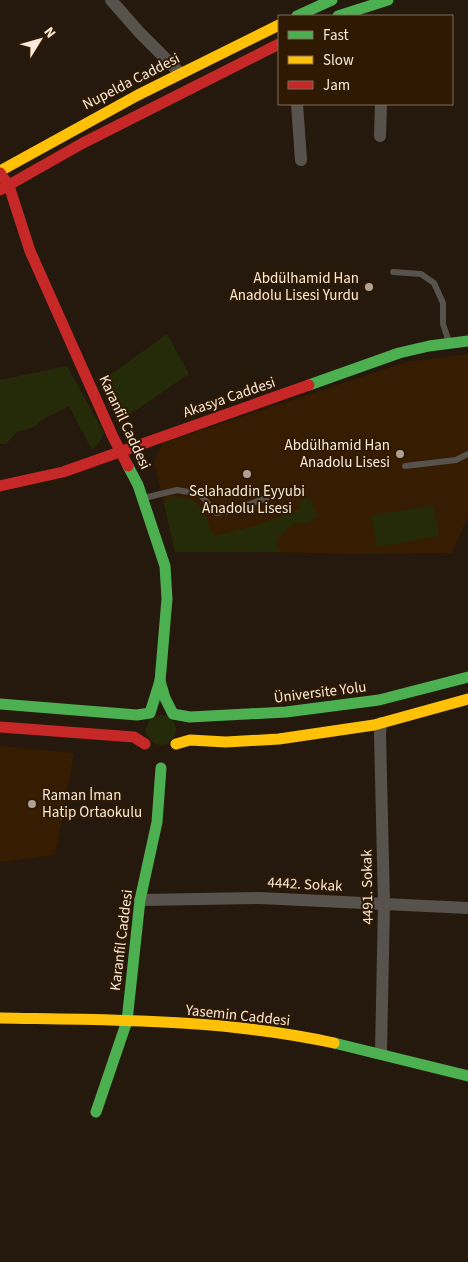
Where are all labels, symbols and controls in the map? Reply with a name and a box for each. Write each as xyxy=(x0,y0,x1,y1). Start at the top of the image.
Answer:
north arrow xyxy=(15,15,65,65)
legend xyxy=(278,15,453,105)
text: N xyxy=(39,23,60,43)
text: Fast xyxy=(323,25,349,46)
street label: Nupelda Caddesi xyxy=(79,48,183,115)
text: Slow xyxy=(323,50,354,71)
text: Jam xyxy=(323,75,350,96)
place label: Abdülhamid Han Anadolu Lisesi Yurdu xyxy=(230,268,359,306)
marker: Abdülhamid Han Anadolu Lisesi Yurdu xyxy=(363,281,375,293)
street label: Karanfil Caddesi xyxy=(93,372,156,473)
street label: Akasya Caddesi xyxy=(180,372,278,423)
place label: Abdülhamid Han Anadolu Lisesi xyxy=(285,435,390,473)
marker: Abdülhamid Han Anadolu Lisesi xyxy=(394,448,406,460)
marker: Selahaddin Eyyubi Anadolu Lisesi xyxy=(241,468,253,480)
place label: Selahaddin Eyyubi Anadolu Lisesi xyxy=(189,481,305,519)
street label: Üniversite Yolu xyxy=(273,676,368,709)
place label: Raman İman Hatip Ortaokulu xyxy=(42,785,142,823)
marker: Raman İman Hatip Ortaokulu xyxy=(26,798,38,810)
street label: 4491. Sokak xyxy=(356,849,379,925)
street label: 4442. Sokak xyxy=(267,872,344,897)
street label: Karanfil Caddesi xyxy=(105,888,138,992)
street label: Yasemin Caddesi xyxy=(184,999,291,1031)

